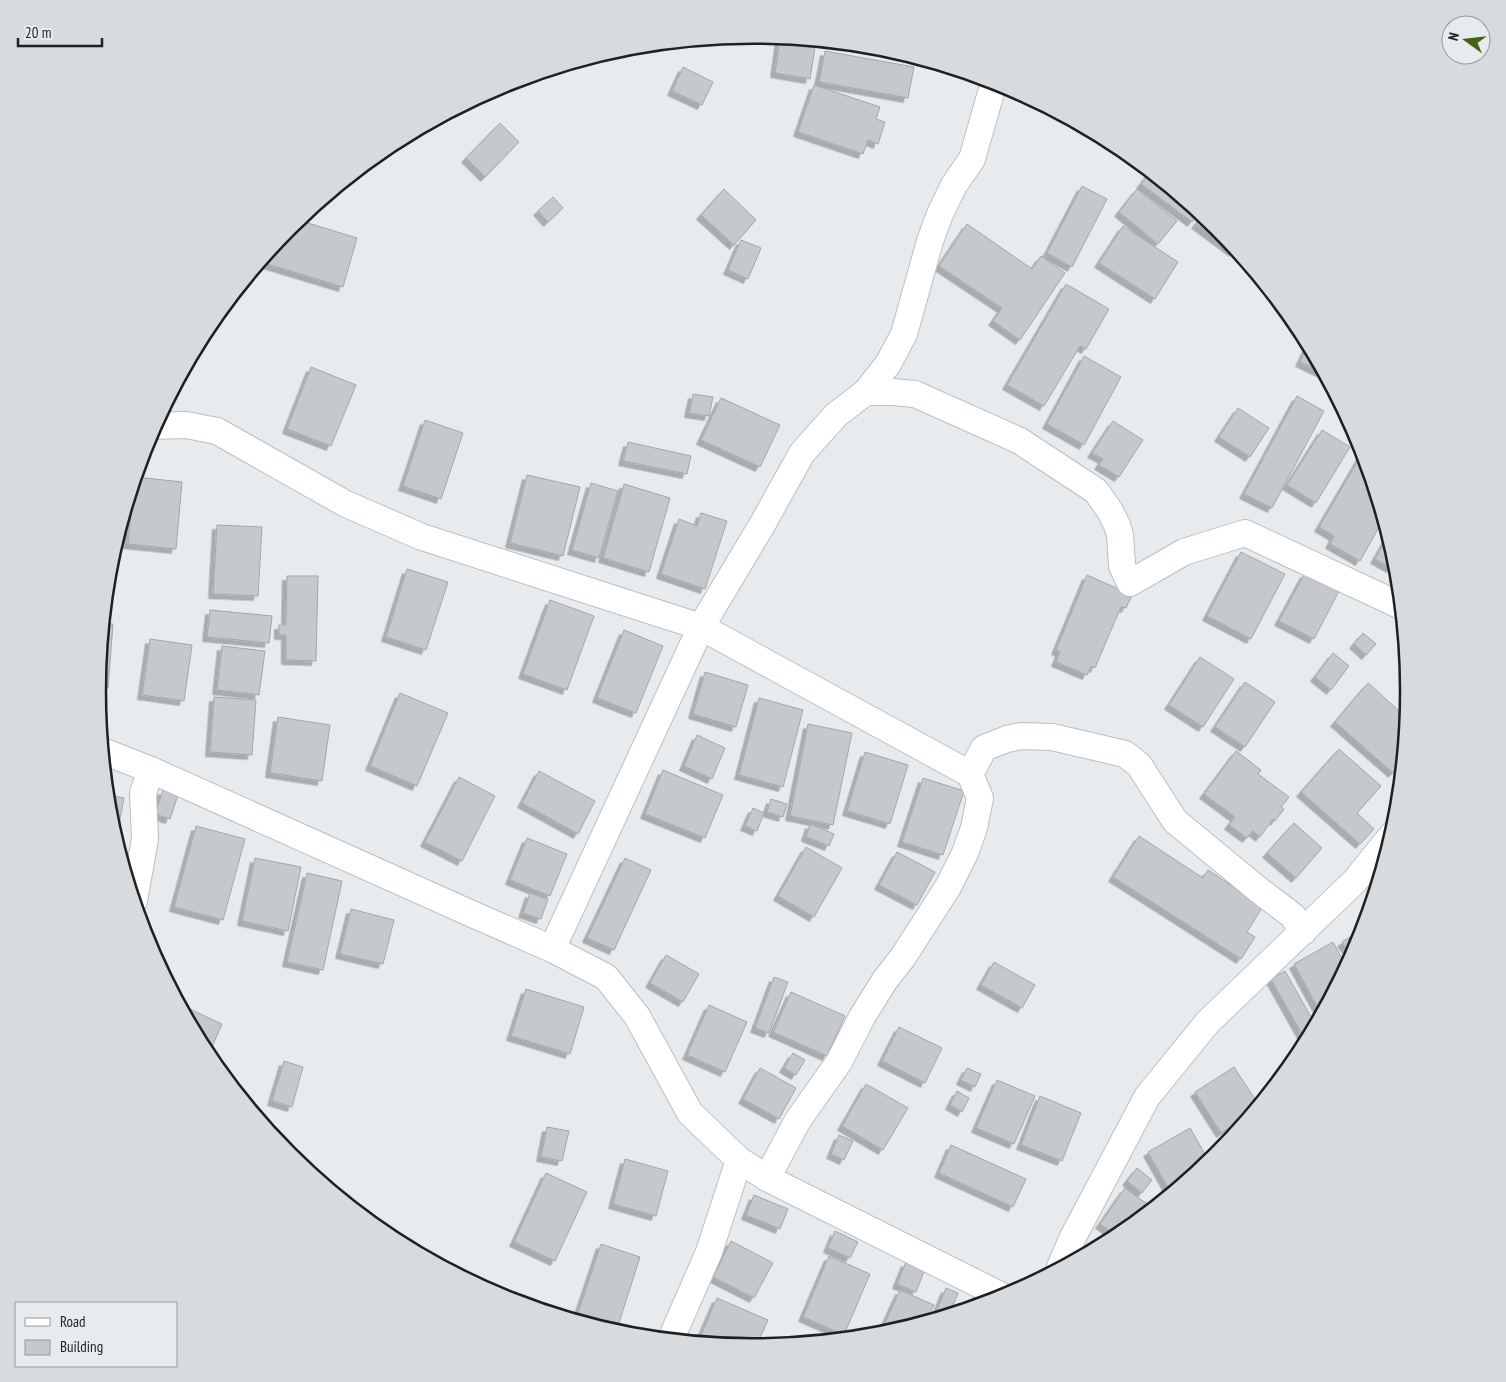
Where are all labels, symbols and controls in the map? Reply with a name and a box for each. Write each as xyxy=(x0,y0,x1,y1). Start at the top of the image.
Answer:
scale bar xyxy=(18,15,101,47)
north arrow xyxy=(1441,15,1491,65)
text: 20 m xyxy=(25,23,51,42)
text: N xyxy=(1444,31,1463,43)
legend xyxy=(15,1302,178,1367)
text: Road xyxy=(60,1312,86,1331)
text: Building xyxy=(60,1337,103,1356)

